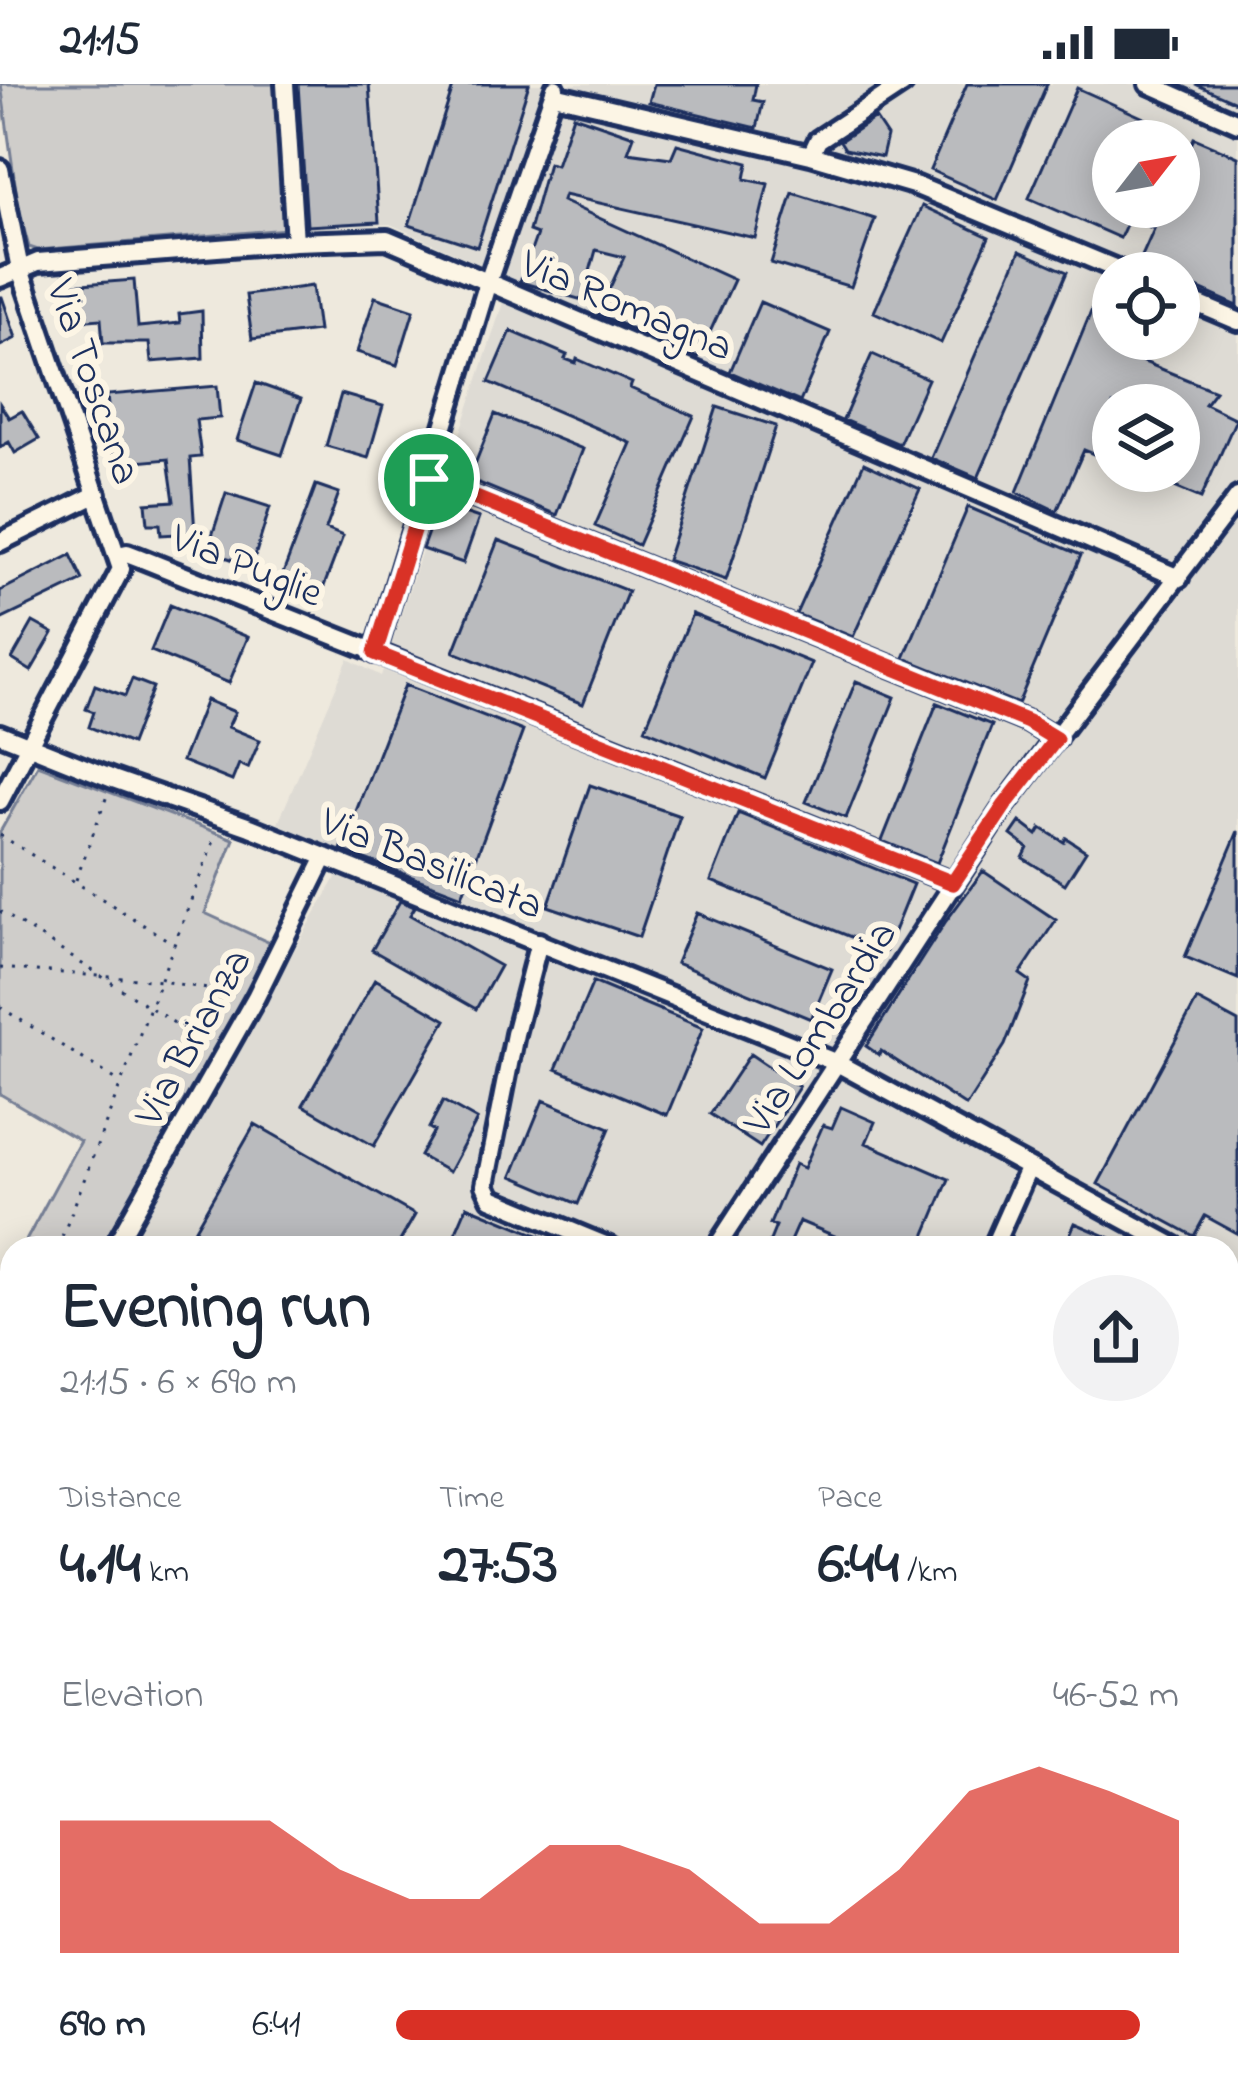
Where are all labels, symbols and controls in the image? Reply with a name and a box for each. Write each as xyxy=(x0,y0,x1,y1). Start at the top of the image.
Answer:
text: 21:15 xyxy=(60,9,141,75)
north arrow xyxy=(1092,120,1200,228)
map controls xyxy=(1092,120,1200,492)
street label: Via Romagna xyxy=(510,235,742,379)
button: locate xyxy=(1092,252,1200,360)
street label: Via Toscana xyxy=(28,271,155,493)
button: layers xyxy=(1092,384,1200,492)
pin xyxy=(378,428,480,530)
icon: arrive xyxy=(396,446,462,512)
street label: Via Puglie xyxy=(160,509,332,625)
street label: Via Basilicata xyxy=(310,792,552,938)
street label: Via Lombardia xyxy=(729,909,914,1148)
street label: Via Brianza xyxy=(120,938,269,1139)
text: Evening run xyxy=(60,1262,371,1358)
button: share xyxy=(1053,1275,1179,1401)
text: 21:15 · 6 × 690 m xyxy=(60,1355,297,1412)
text: Distance xyxy=(60,1475,182,1523)
text: Time xyxy=(439,1475,504,1523)
text: Pace xyxy=(818,1475,882,1523)
text: 4.14 xyxy=(60,1523,141,1610)
text: 27:53 xyxy=(439,1523,558,1610)
text: 6:44 xyxy=(818,1523,899,1610)
text: km xyxy=(141,1549,189,1597)
text: /km xyxy=(899,1549,958,1597)
text: Elevation xyxy=(60,1668,203,1725)
text: 46–52 m xyxy=(1053,1668,1179,1725)
text: 690 m xyxy=(60,1997,146,2054)
text: 6:41 xyxy=(252,1997,301,2054)

